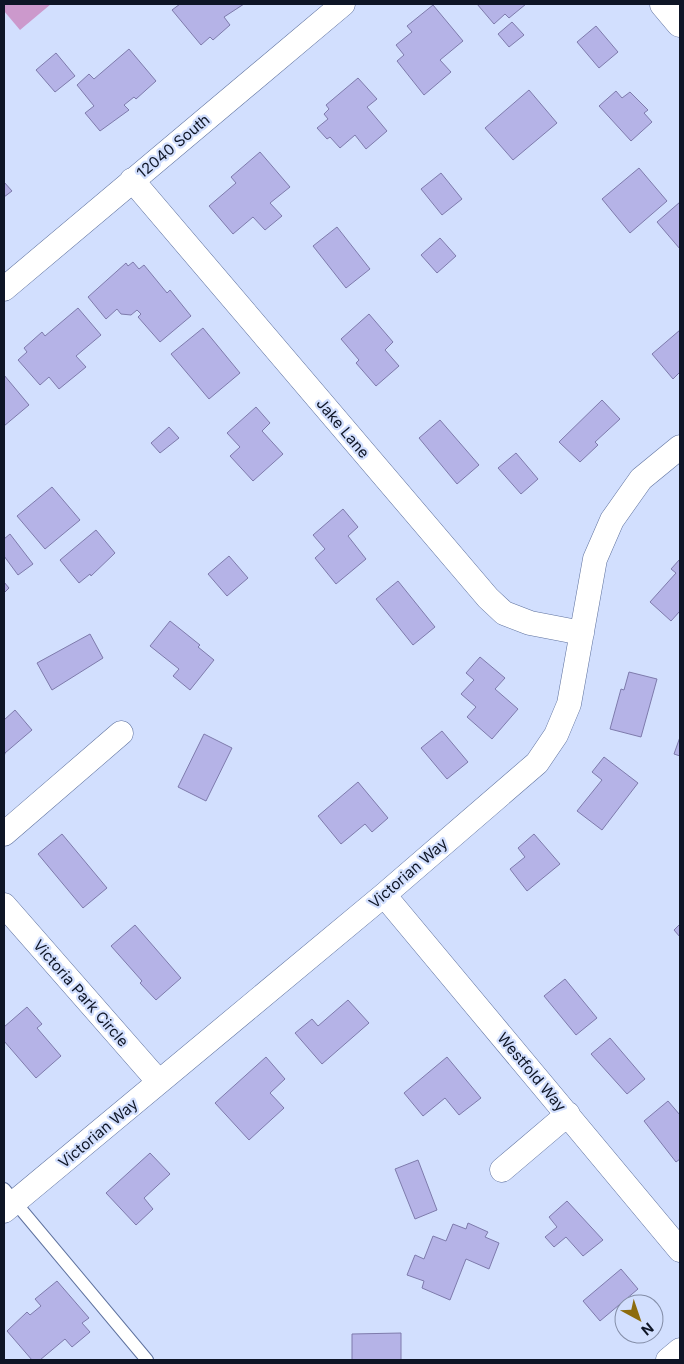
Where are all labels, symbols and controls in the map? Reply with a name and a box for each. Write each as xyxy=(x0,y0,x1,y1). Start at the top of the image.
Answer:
street label: 12040 South xyxy=(133,110,213,182)
street label: Jake Lane xyxy=(312,394,374,462)
street label: Victorian Way xyxy=(365,833,452,912)
street label: Victoria Park Circle xyxy=(29,936,133,1050)
street label: Westfold Way xyxy=(494,1029,571,1116)
street label: Victorian Way xyxy=(54,1094,142,1172)
north arrow xyxy=(614,1294,664,1344)
text: N xyxy=(638,1319,657,1339)

